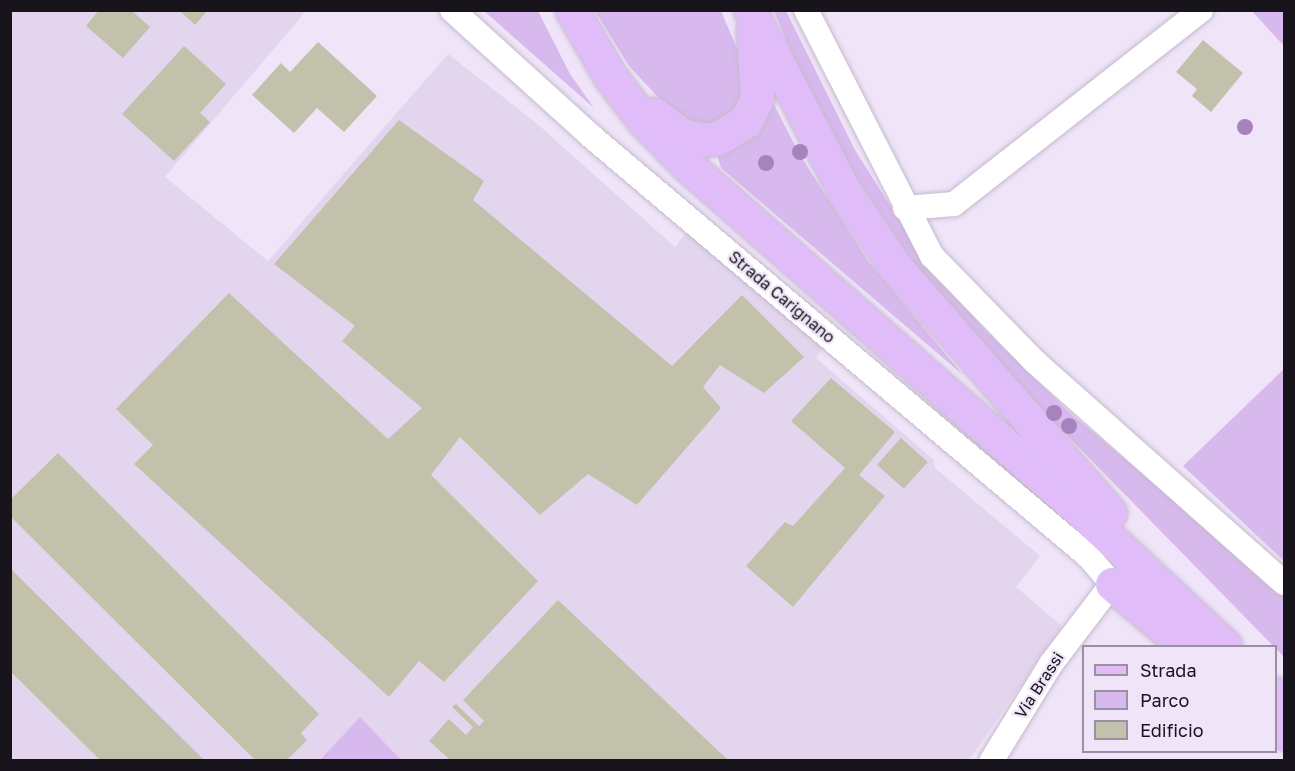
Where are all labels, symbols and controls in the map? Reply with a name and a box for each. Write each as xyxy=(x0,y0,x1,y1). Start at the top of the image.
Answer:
street label: Strada Carignano xyxy=(725,247,839,347)
legend xyxy=(1082,645,1277,753)
street label: Via Brassi xyxy=(1010,648,1068,722)
text: Strada xyxy=(1140,659,1197,681)
text: Parco xyxy=(1140,689,1189,711)
text: Edificio xyxy=(1140,719,1204,741)

